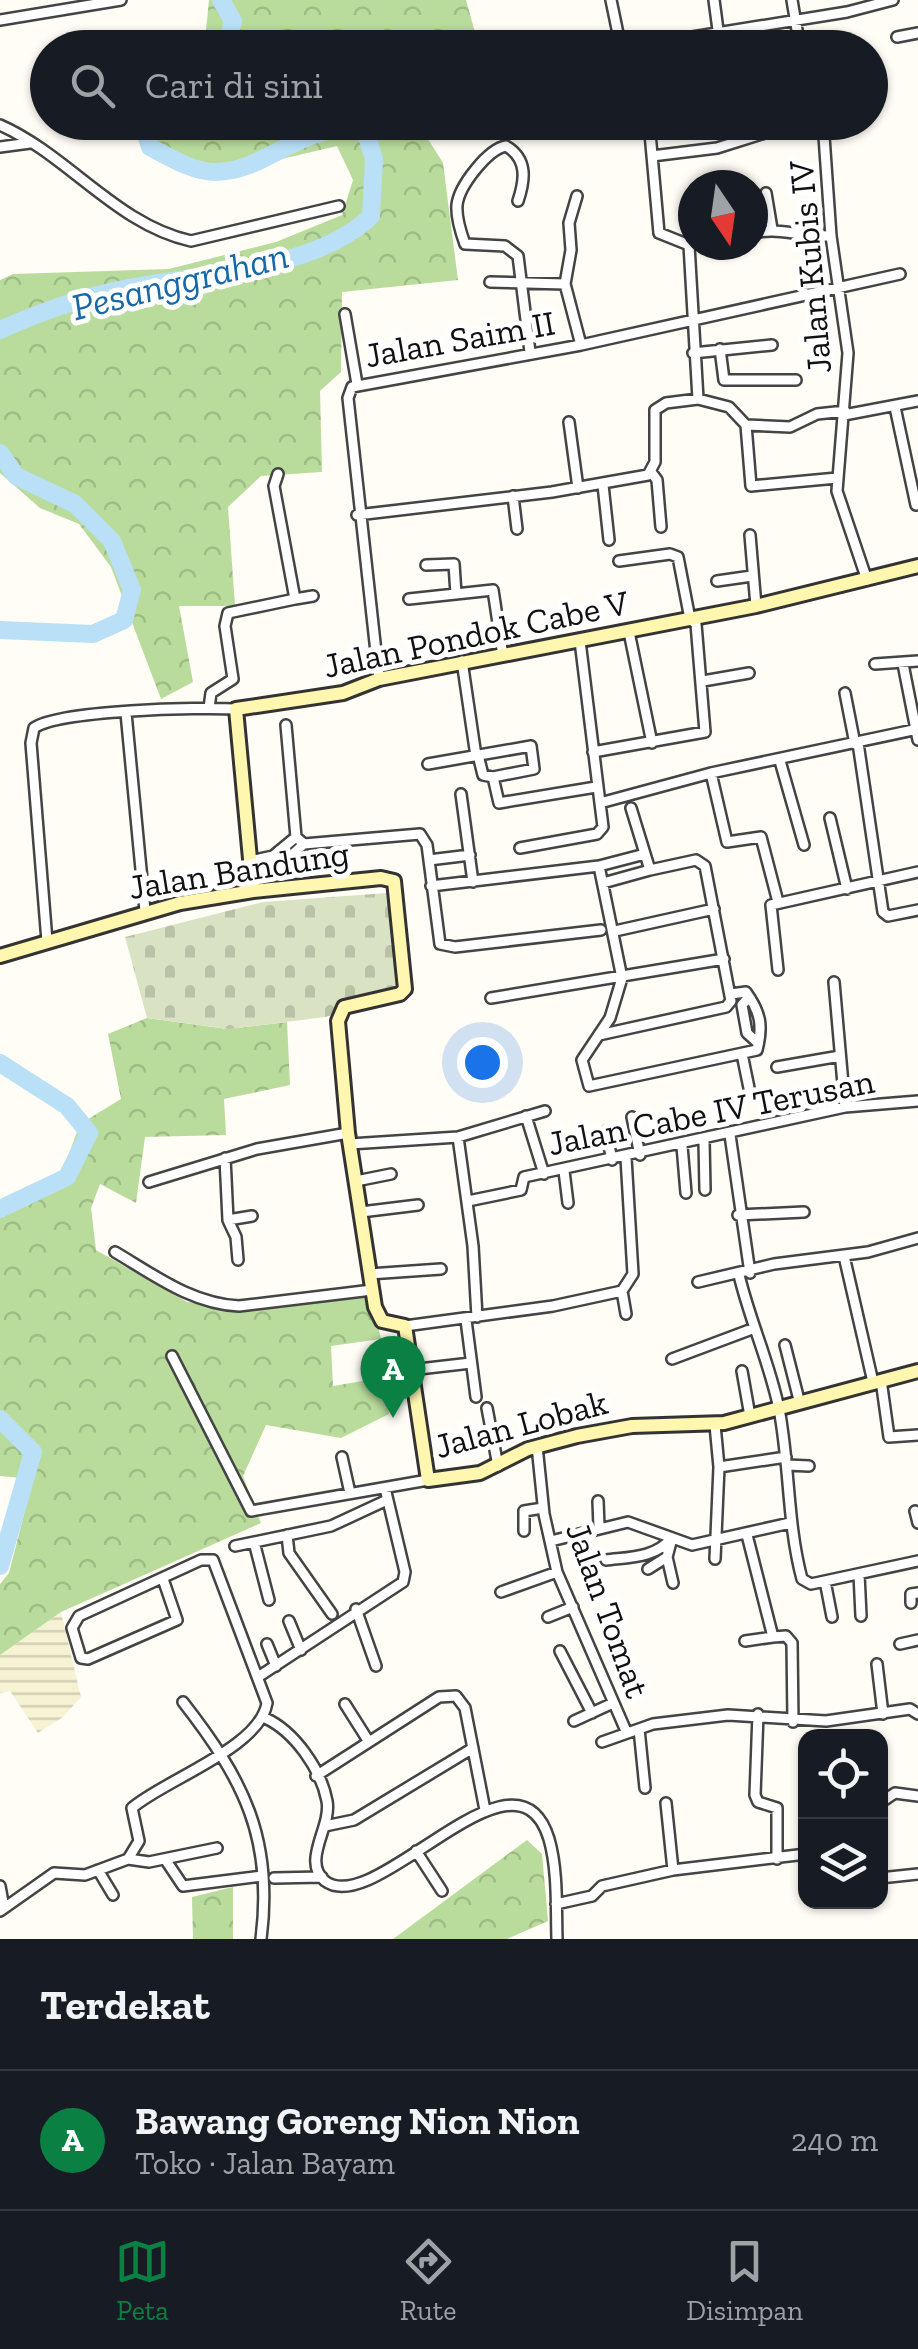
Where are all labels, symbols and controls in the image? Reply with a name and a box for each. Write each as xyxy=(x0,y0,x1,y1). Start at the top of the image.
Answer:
search box xyxy=(30,30,888,140)
icon: search xyxy=(65,58,120,113)
text: Cari di sini xyxy=(145,62,323,108)
street label: Jalan Kubis IV xyxy=(780,158,840,375)
north arrow xyxy=(678,170,768,260)
water label: Pesanggrahan xyxy=(67,232,293,330)
street label: Jalan Saim II xyxy=(362,302,558,376)
street label: Jalan Pondok Cabe V xyxy=(320,581,633,687)
street label: Jalan Bandung xyxy=(126,832,352,908)
your location xyxy=(457,1037,508,1088)
street label: Jalan Cabe IV Terusan xyxy=(544,1060,878,1164)
pin: A xyxy=(360,1336,426,1418)
street label: Jalan Lobak xyxy=(430,1381,612,1467)
street label: Jalan Tomat xyxy=(557,1517,659,1703)
map controls xyxy=(798,1729,888,1909)
button: locate xyxy=(798,1729,888,1819)
button: layers xyxy=(798,1819,888,1909)
text: Terdekat xyxy=(40,1979,210,2030)
text: Bawang Goreng Nion Nion xyxy=(135,2098,580,2144)
text: A xyxy=(62,2121,83,2159)
text: 240 m xyxy=(791,2121,878,2159)
text: Toko · Jalan Bayam xyxy=(135,2144,395,2182)
tab: Peta xyxy=(115,2234,170,2327)
tab: Rute xyxy=(400,2234,456,2327)
tab: Disimpan xyxy=(686,2234,803,2327)

